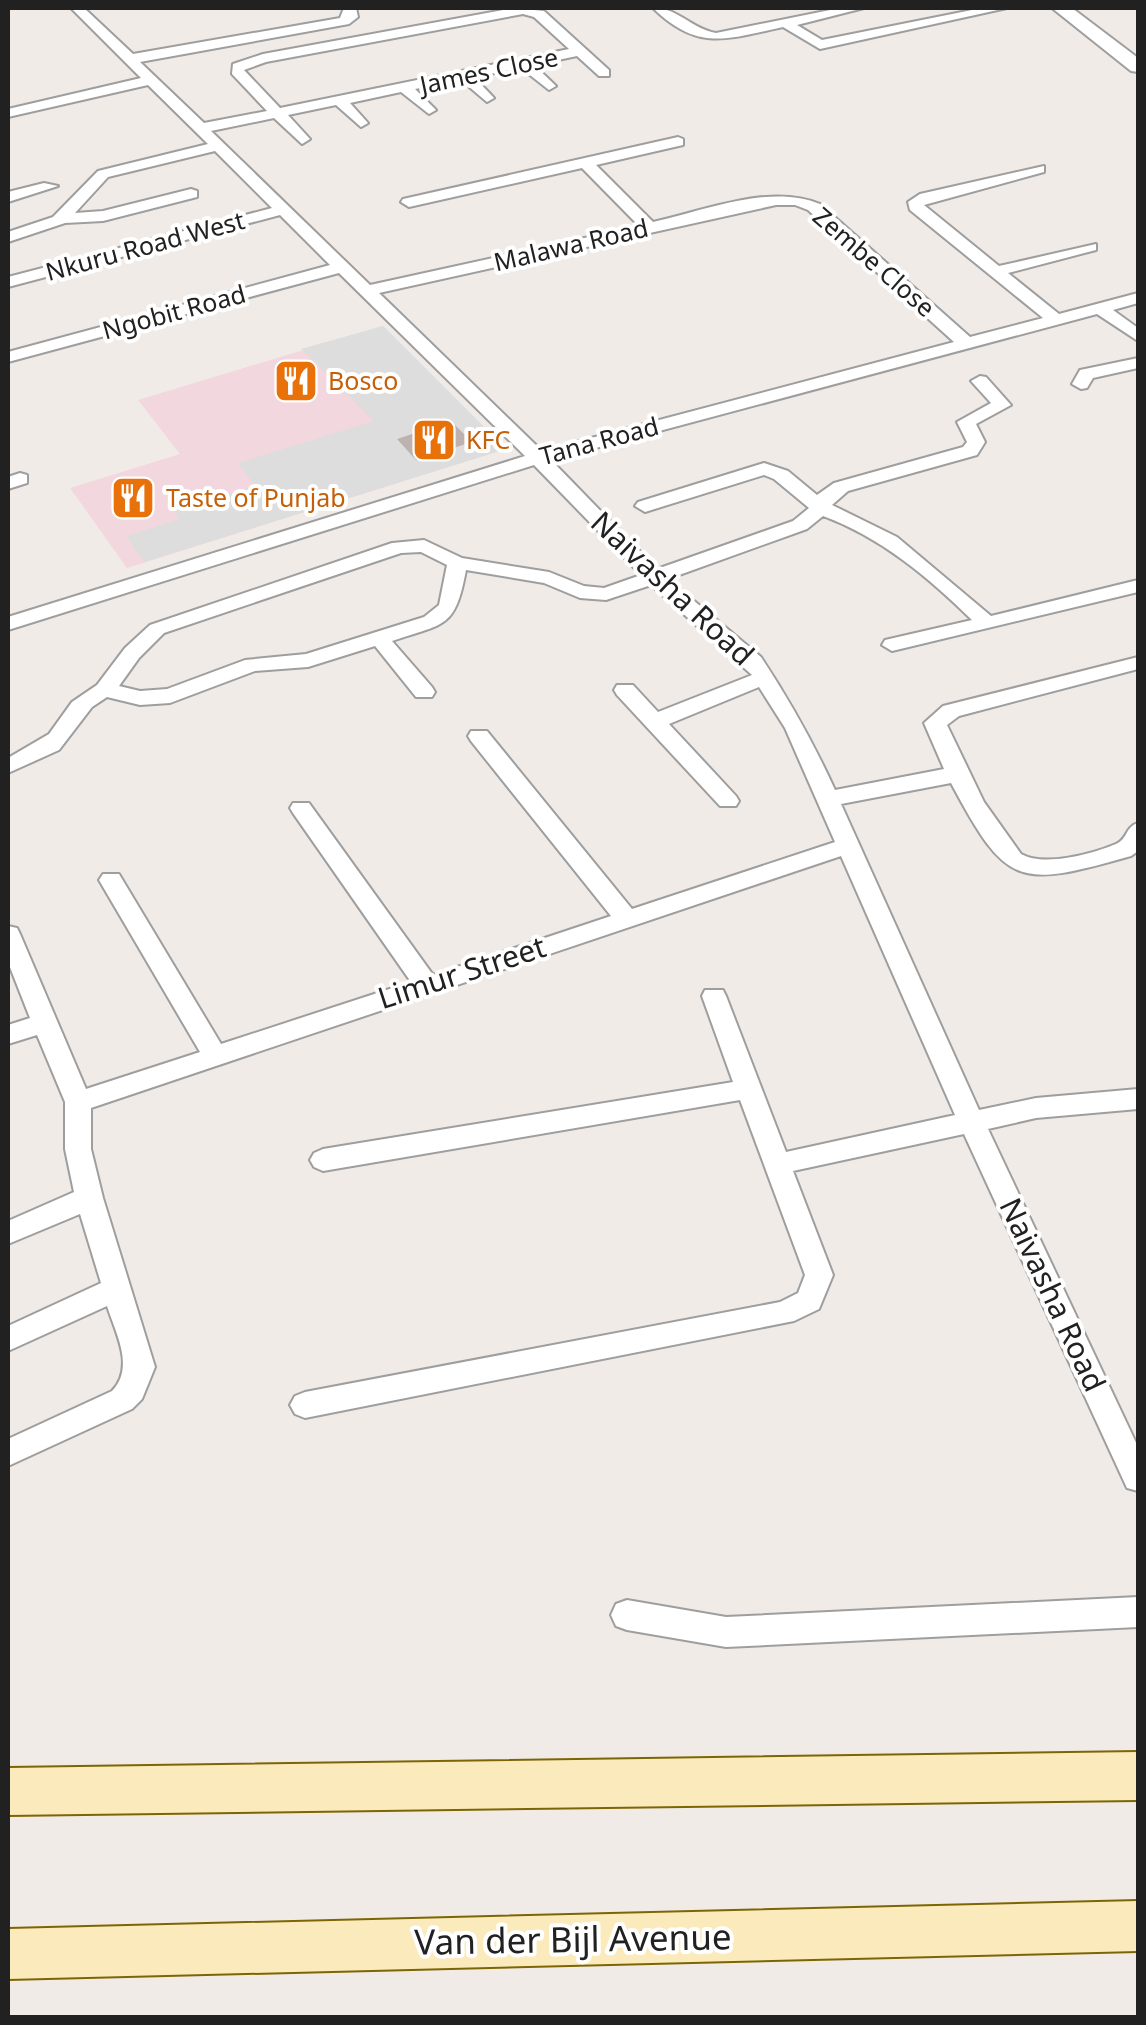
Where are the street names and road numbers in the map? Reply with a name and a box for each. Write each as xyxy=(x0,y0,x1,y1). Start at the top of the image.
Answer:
street label: James Close xyxy=(415,39,561,102)
street label: Zembe Close xyxy=(806,199,943,324)
street label: Nkuru Road West xyxy=(42,202,248,288)
street label: Malawa Road xyxy=(490,210,651,278)
street label: Ngobit Road xyxy=(98,276,249,346)
street label: Tana Road xyxy=(535,408,662,472)
street label: Naivasha Road xyxy=(583,502,763,674)
street label: Limur Street xyxy=(372,925,551,1018)
street label: Naivasha Road xyxy=(991,1191,1116,1398)
street label: Van der Bijl Avenue xyxy=(414,1912,732,1965)

